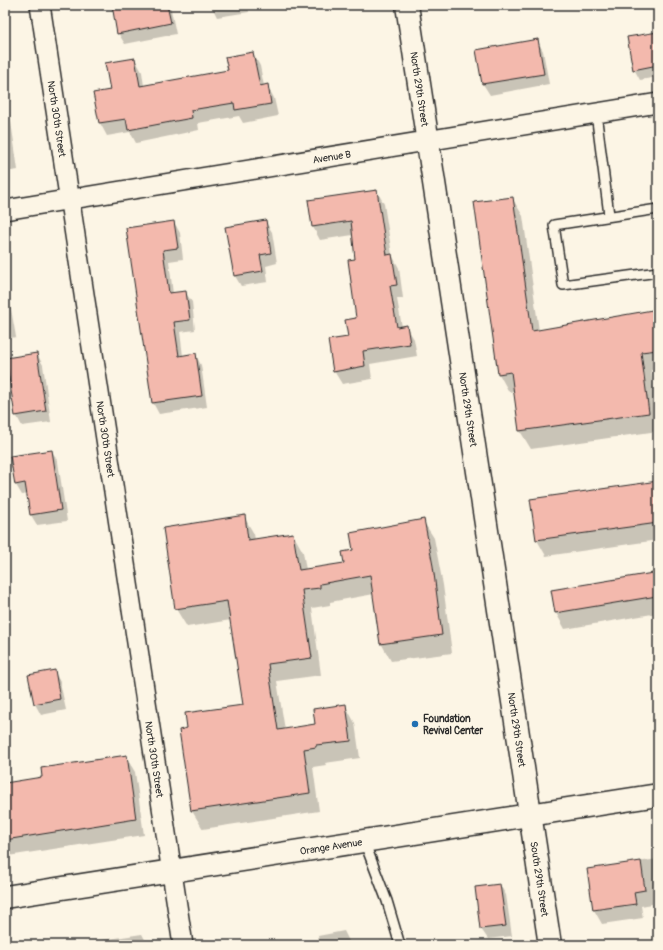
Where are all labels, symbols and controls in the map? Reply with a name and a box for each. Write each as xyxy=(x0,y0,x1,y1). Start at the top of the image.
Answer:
street label: North 29th Street xyxy=(407,51,431,128)
street label: North 30th Street xyxy=(45,80,68,159)
street label: Avenue B xyxy=(312,148,352,167)
street label: North 29th Street xyxy=(456,371,479,449)
street label: North 30th Street xyxy=(93,400,117,479)
street label: North 29th Street xyxy=(505,692,528,769)
place label: Foundation Revival Center xyxy=(423,713,483,737)
marker: Foundation Revival Center xyxy=(410,719,420,729)
street label: North 30th Street xyxy=(142,720,166,799)
street label: Orange Avenue xyxy=(299,836,363,858)
street label: South 29th Street xyxy=(527,841,551,919)

